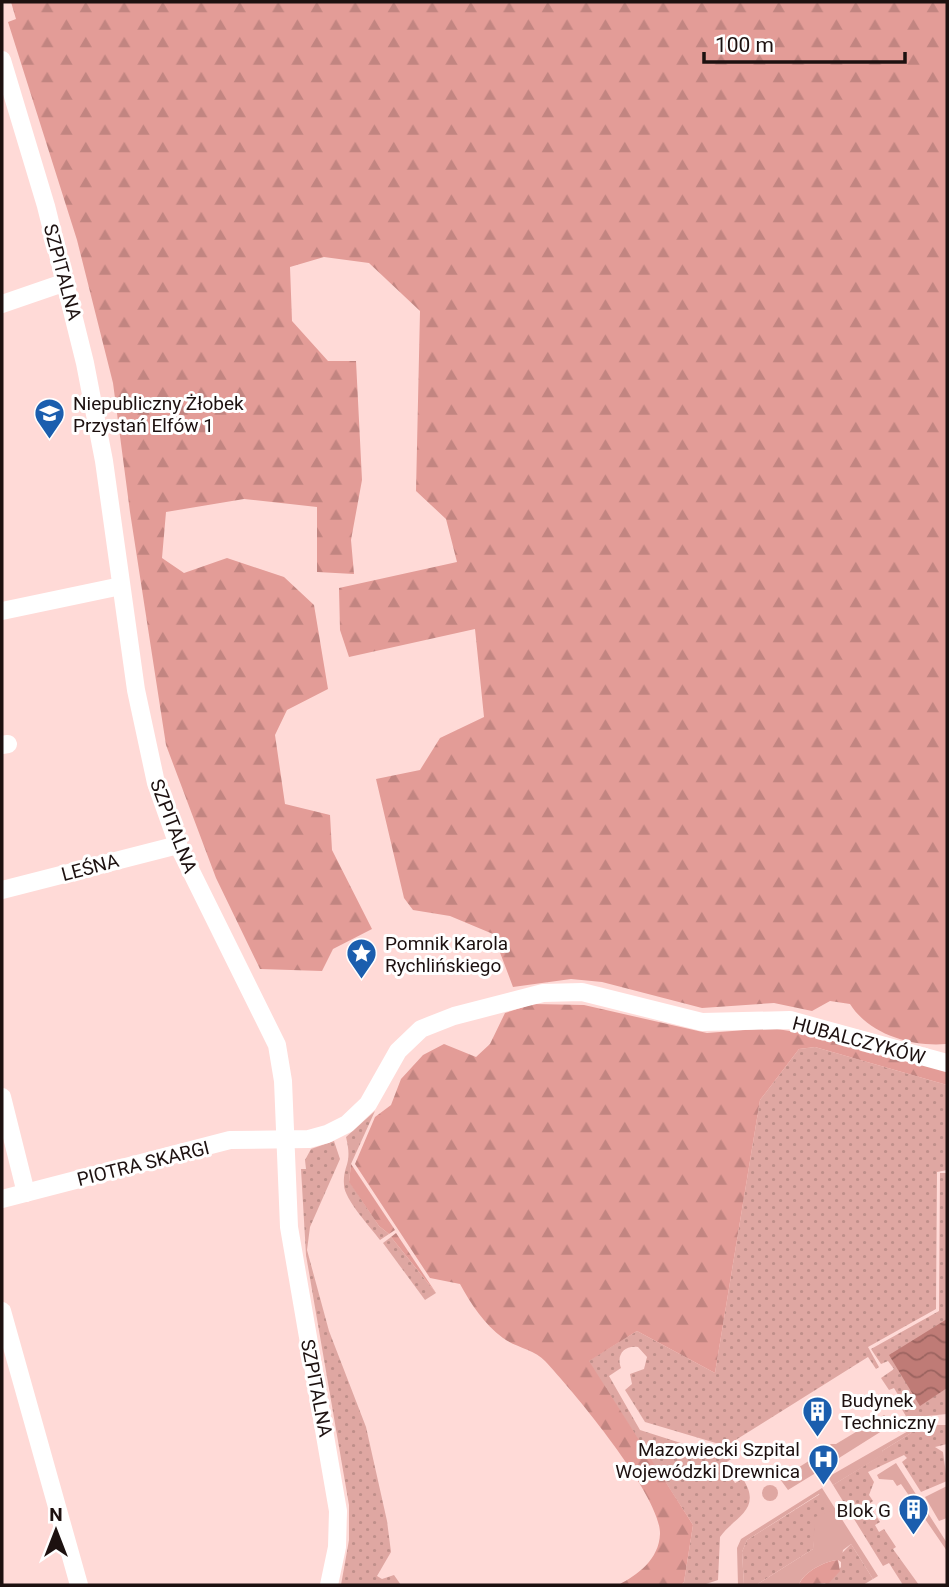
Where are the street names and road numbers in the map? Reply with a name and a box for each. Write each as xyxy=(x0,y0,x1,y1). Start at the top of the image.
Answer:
street label: SZPITALNA xyxy=(39,221,87,323)
street label: SZPITALNA xyxy=(145,776,202,877)
street label: LEŚNA xyxy=(59,849,122,886)
street label: HUBALCZYKÓW xyxy=(790,1012,928,1069)
street label: PIOTRA SKARGI xyxy=(75,1136,212,1191)
street label: SZPITALNA xyxy=(296,1337,337,1439)

